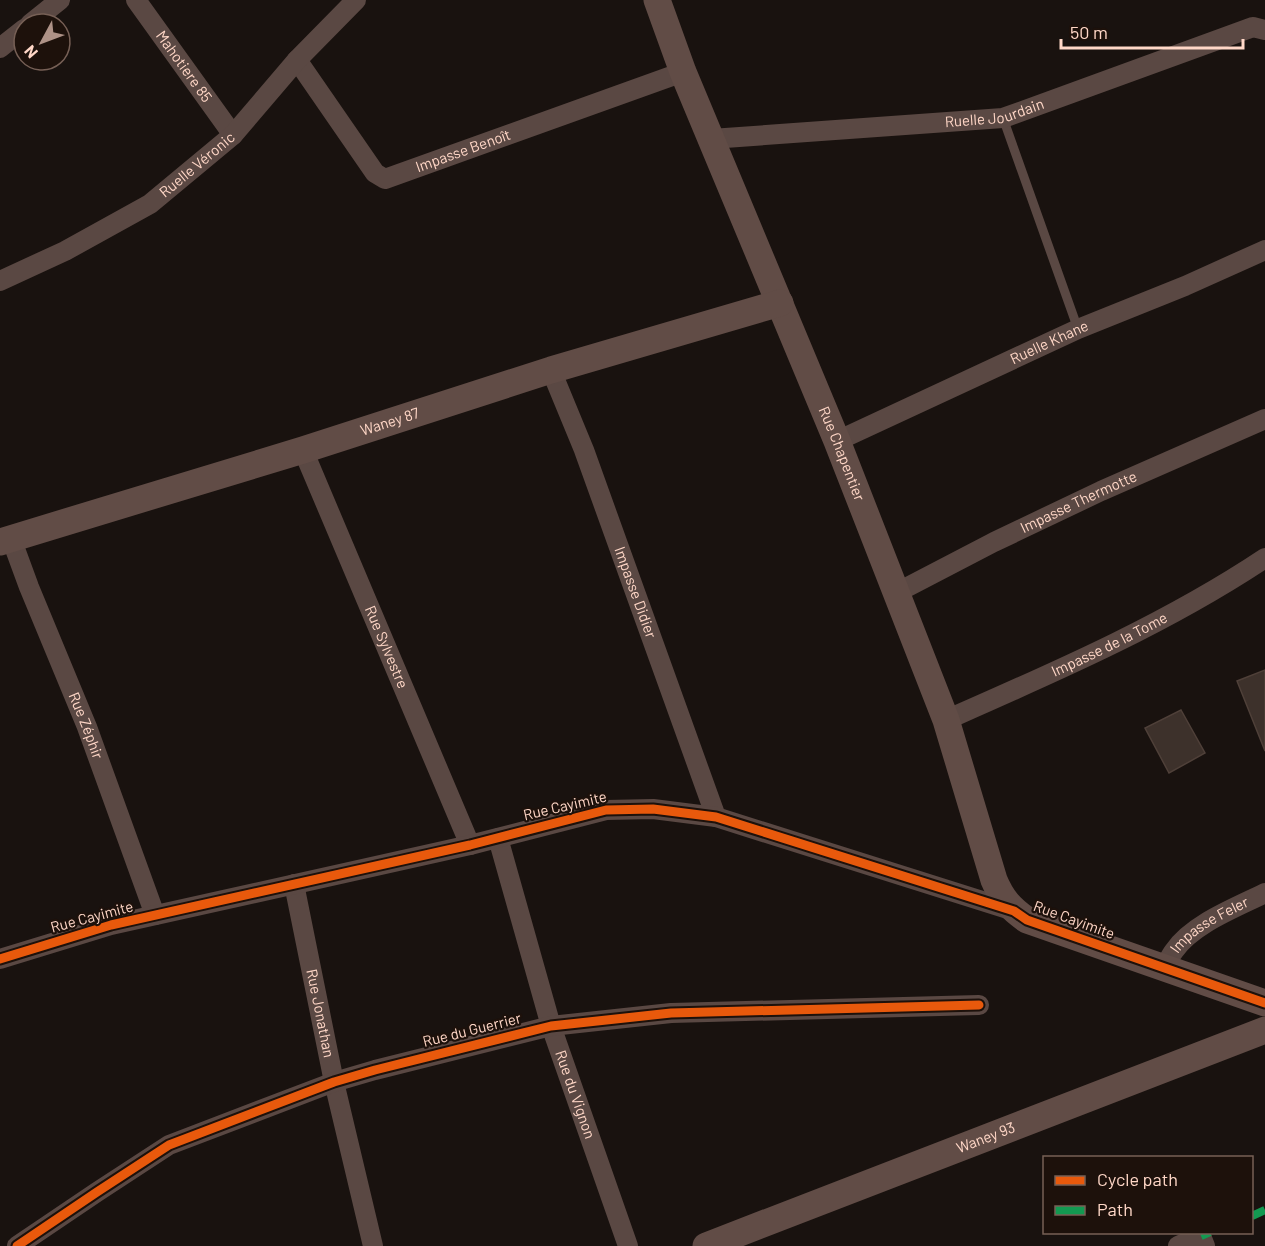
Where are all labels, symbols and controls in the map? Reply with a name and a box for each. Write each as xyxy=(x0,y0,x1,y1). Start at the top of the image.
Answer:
north arrow xyxy=(12,12,72,72)
scale bar xyxy=(1061,12,1242,50)
text: 50 m xyxy=(1070,21,1108,43)
street label: Mahotiere 85 xyxy=(153,27,216,105)
text: N xyxy=(20,42,41,62)
street label: Ruelle Jourdain xyxy=(944,94,1046,130)
street label: Impasse Benoît xyxy=(413,125,513,175)
street label: Ruelle Véronic xyxy=(155,127,238,201)
street label: Ruelle Khane xyxy=(1007,316,1091,367)
street label: Waney 87 xyxy=(358,403,421,439)
street label: Rue Chapentier xyxy=(816,403,870,504)
street label: Impasse Thermotte xyxy=(1017,466,1139,536)
street label: Impasse Didier xyxy=(611,544,661,641)
street label: Rue Sylvestre xyxy=(362,603,413,691)
street label: Impasse de la Tome xyxy=(1048,608,1170,680)
street label: Rue Zéphir xyxy=(66,689,108,762)
street label: Rue Cayimite xyxy=(521,787,608,823)
street label: Impasse Feler xyxy=(1165,892,1252,956)
street label: Rue Cayimite xyxy=(48,896,135,936)
street label: Rue Cayimite xyxy=(1031,896,1117,942)
street label: Rue Jonathan xyxy=(303,967,339,1059)
street label: Rue du Guerrier xyxy=(421,1008,523,1050)
street label: Rue du Vignon xyxy=(552,1048,600,1141)
street label: Waney 93 xyxy=(954,1117,1017,1156)
legend xyxy=(1043,1156,1253,1234)
text: Cycle path xyxy=(1097,1168,1178,1190)
text: Path xyxy=(1097,1198,1133,1220)

